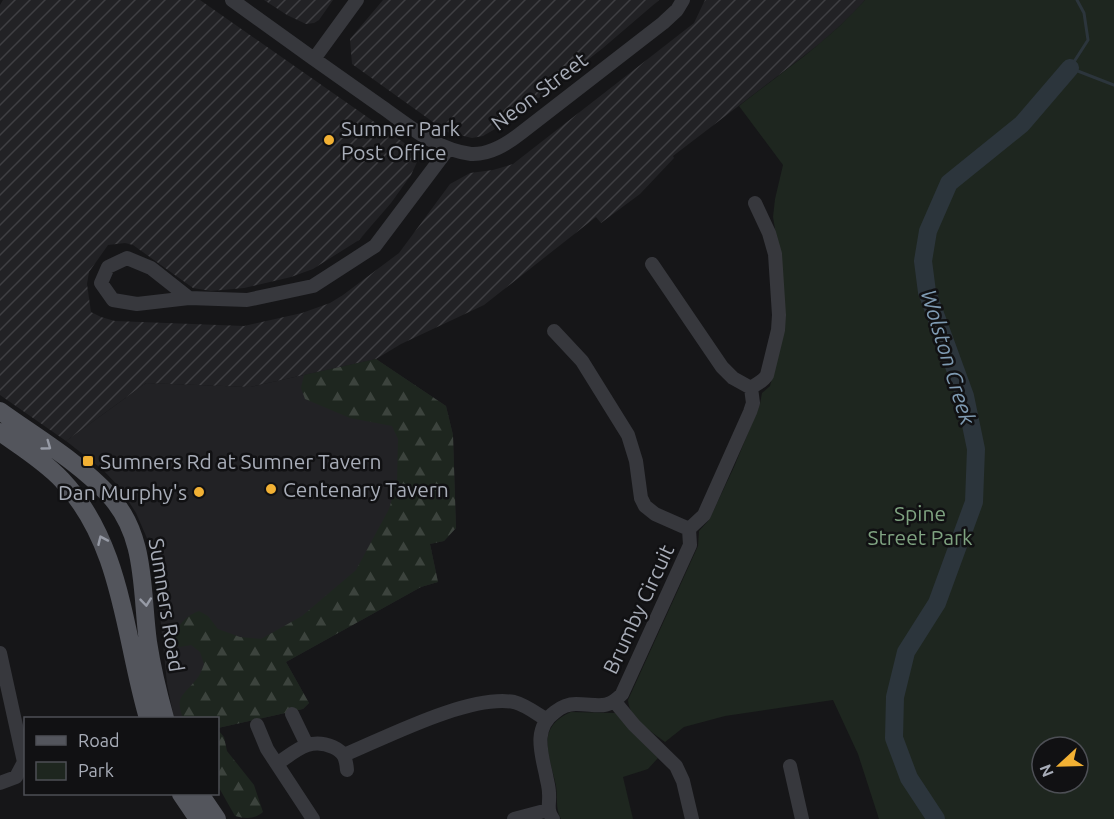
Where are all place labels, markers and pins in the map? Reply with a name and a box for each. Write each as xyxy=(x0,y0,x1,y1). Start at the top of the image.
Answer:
place label: Sumner Park Post Office xyxy=(341,116,461,164)
marker: Sumner Park Post Office xyxy=(322,133,336,147)
place label: Sumners Rd at Sumner Tavern xyxy=(100,449,381,473)
marker: Sumners Rd at Sumner Tavern xyxy=(81,454,95,468)
place label: Centenary Tavern xyxy=(283,477,449,501)
place label: Dan Murphy's xyxy=(58,480,187,504)
marker: Centenary Tavern xyxy=(264,482,278,496)
marker: Dan Murphy's xyxy=(192,485,206,499)

